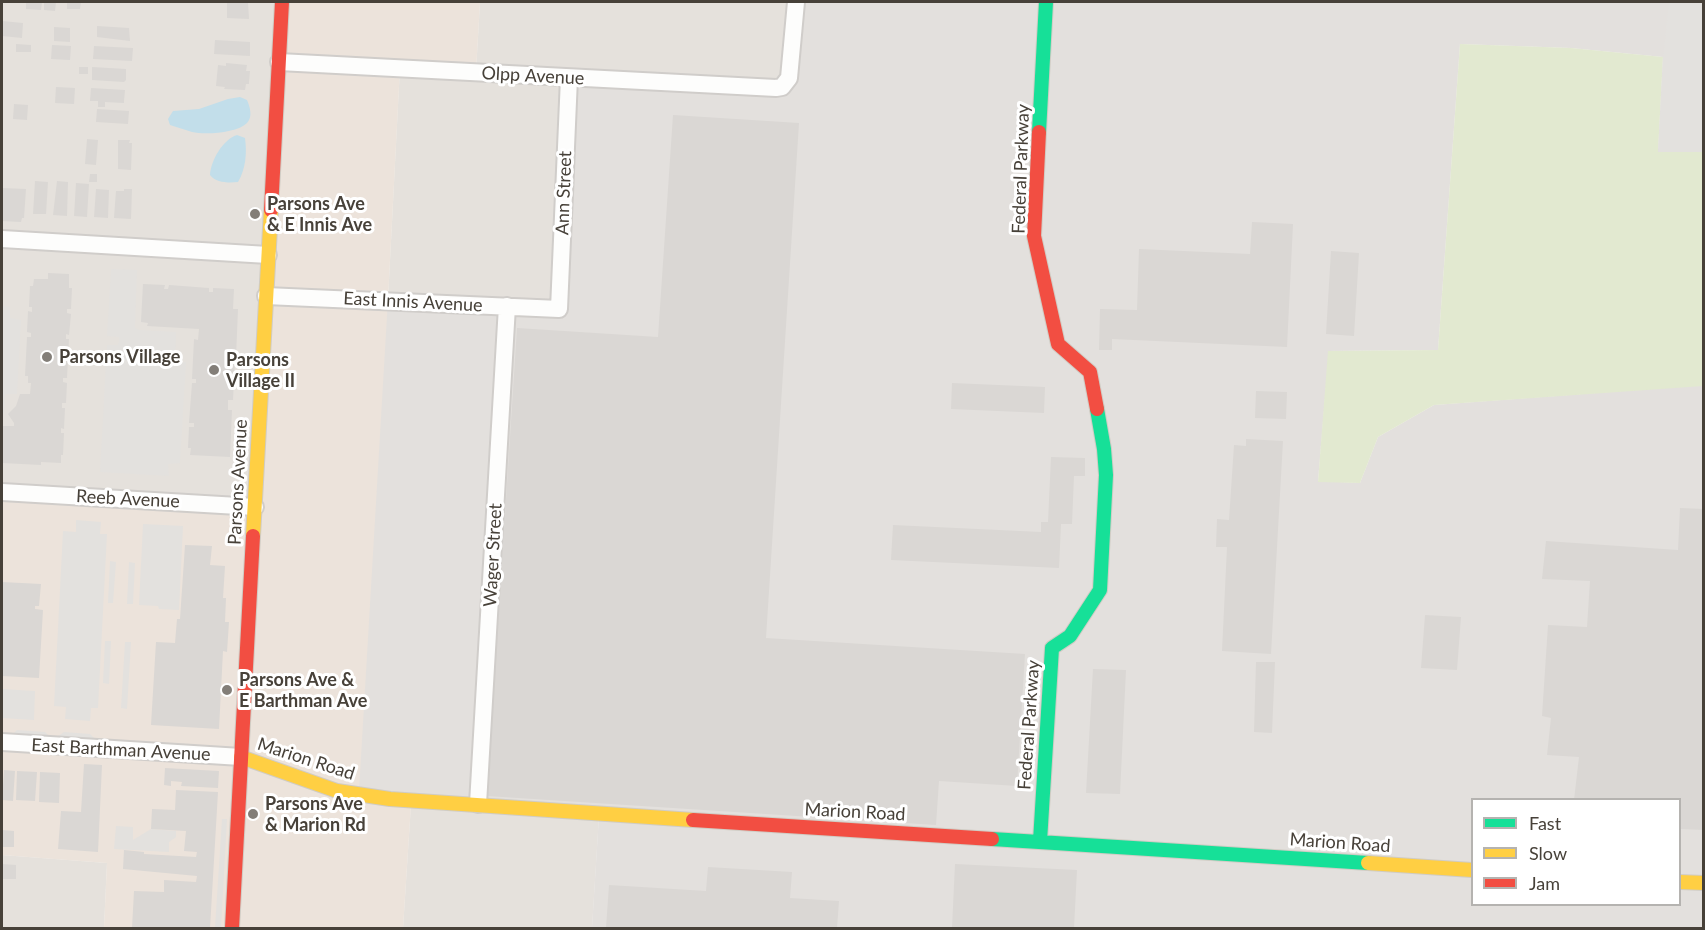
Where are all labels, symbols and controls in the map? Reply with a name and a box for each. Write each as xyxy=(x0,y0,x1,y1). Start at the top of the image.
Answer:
street label: Olpp Avenue xyxy=(481,63,585,89)
street label: Federal Parkway xyxy=(1008,104,1034,234)
street label: Ann Street xyxy=(552,151,576,235)
place label: Parsons Ave & E Innis Ave xyxy=(267,193,372,236)
marker: Parsons Ave & E Innis Ave xyxy=(248,207,262,221)
street label: East Innis Avenue xyxy=(343,288,483,316)
place label: Parsons Village xyxy=(59,346,180,368)
place label: Parsons Village II xyxy=(226,349,295,392)
marker: Parsons Village xyxy=(40,350,54,364)
marker: Parsons Village II xyxy=(207,363,221,377)
street label: Parsons Avenue xyxy=(224,419,252,545)
street label: Reeb Avenue xyxy=(76,485,180,513)
street label: Wager Street xyxy=(479,503,507,607)
street label: Federal Parkway xyxy=(1014,659,1044,791)
place label: Parsons Ave & E Barthman Ave xyxy=(239,669,367,712)
marker: Parsons Ave & E Barthman Ave xyxy=(220,683,234,697)
street label: Marion Road xyxy=(255,733,357,785)
street label: East Barthman Avenue xyxy=(31,735,211,765)
place label: Parsons Ave & Marion Rd xyxy=(265,793,366,836)
legend xyxy=(1471,798,1681,906)
street label: Marion Road xyxy=(804,799,906,825)
marker: Parsons Ave & Marion Rd xyxy=(246,807,260,821)
text: Fast xyxy=(1529,812,1561,834)
street label: Marion Road xyxy=(1289,829,1391,857)
text: Slow xyxy=(1529,842,1567,864)
text: Jam xyxy=(1529,872,1560,894)

